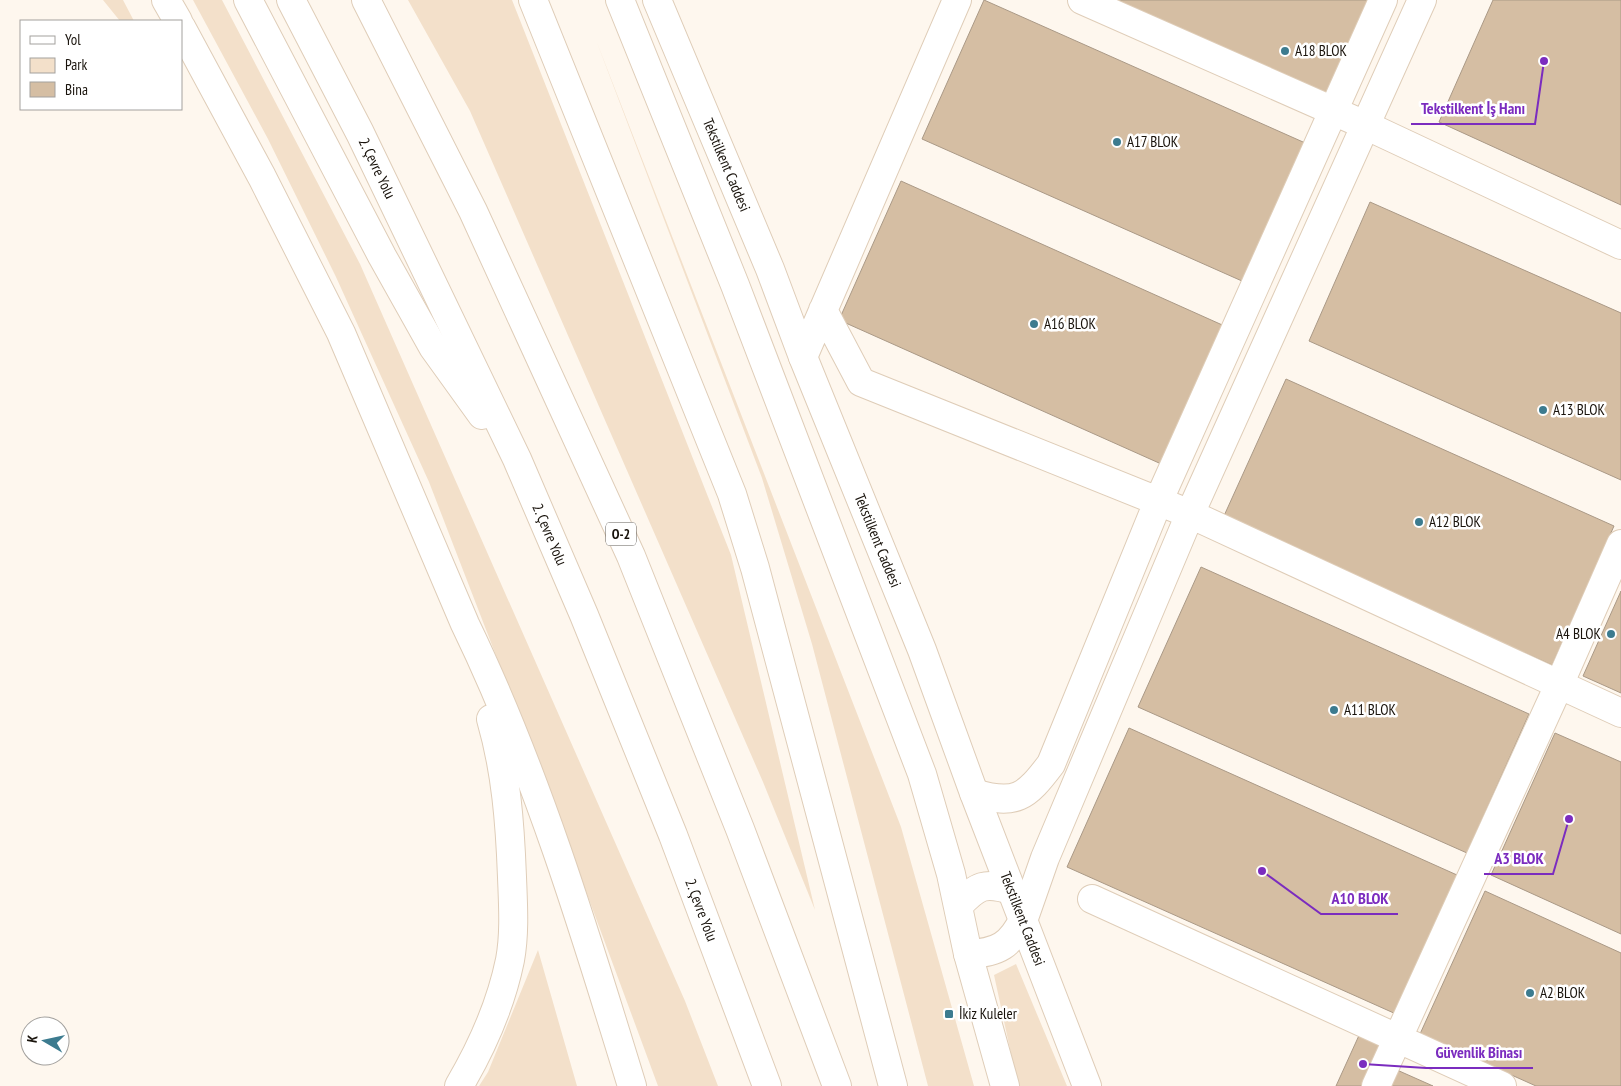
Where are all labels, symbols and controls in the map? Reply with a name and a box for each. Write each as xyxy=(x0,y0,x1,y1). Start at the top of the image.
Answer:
legend xyxy=(20,20,182,110)
text: Yol xyxy=(65,30,81,49)
place label: A18 BLOK xyxy=(1295,41,1347,60)
marker: A18 BLOK xyxy=(1279,45,1291,57)
text: Park xyxy=(65,55,87,74)
text: Bina xyxy=(65,80,88,99)
callout: Tekstilkent İş Hanı xyxy=(1411,93,1535,124)
text: Tekstilkent İş Hanı xyxy=(1421,98,1525,118)
street label: Tekstilkent Caddesi xyxy=(699,115,755,214)
place label: A17 BLOK xyxy=(1127,132,1179,151)
street label: 2. Çevre Yolu xyxy=(355,135,400,202)
marker: A17 BLOK xyxy=(1111,136,1123,148)
place label: A16 BLOK xyxy=(1044,314,1096,333)
marker: A16 BLOK xyxy=(1028,318,1040,330)
place label: A13 BLOK xyxy=(1553,400,1605,419)
marker: A13 BLOK xyxy=(1537,404,1549,416)
street label: Tekstilkent Caddesi xyxy=(851,491,906,590)
street label: 2. Çevre Yolu xyxy=(528,501,572,568)
place label: A12 BLOK xyxy=(1429,512,1481,531)
marker: A12 BLOK xyxy=(1413,516,1425,528)
road number: O-2 xyxy=(606,522,636,546)
place label: A4 BLOK xyxy=(1556,624,1602,643)
marker: A4 BLOK xyxy=(1605,628,1617,640)
place label: A11 BLOK xyxy=(1344,700,1396,719)
marker: A11 BLOK xyxy=(1328,704,1340,716)
callout: A3 BLOK xyxy=(1484,843,1553,874)
text: A3 BLOK xyxy=(1493,848,1544,868)
street label: Tekstilkent Caddesi xyxy=(996,869,1050,968)
street label: 2. Çevre Yolu xyxy=(681,876,722,944)
callout: A10 BLOK xyxy=(1321,883,1398,914)
text: A10 BLOK xyxy=(1330,888,1389,908)
place label: A2 BLOK xyxy=(1540,983,1586,1002)
marker: A2 BLOK xyxy=(1524,987,1536,999)
place label: İkiz Kuleler xyxy=(959,1004,1018,1023)
marker: İkiz Kuleler xyxy=(943,1008,955,1020)
north arrow xyxy=(20,1016,70,1066)
text: K xyxy=(23,1033,42,1044)
callout: Güvenlik Binası xyxy=(1426,1037,1533,1068)
text: Güvenlik Binası xyxy=(1436,1042,1522,1062)

